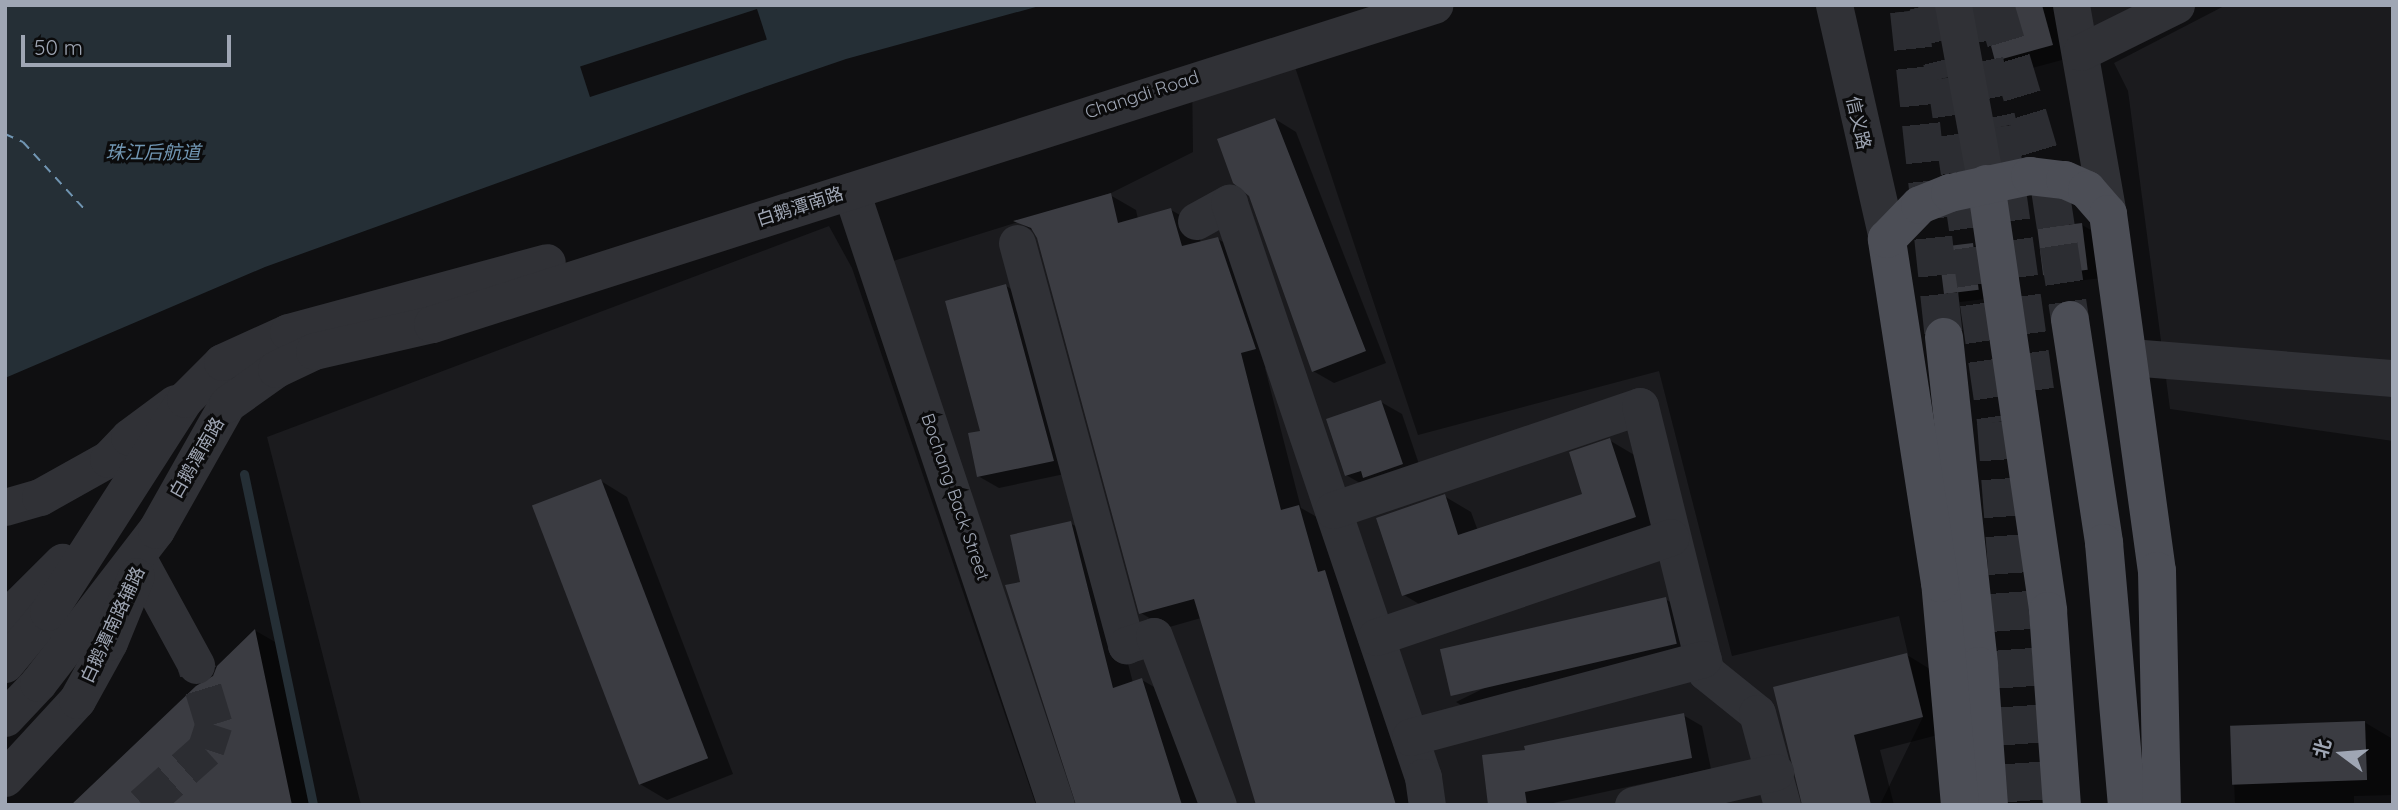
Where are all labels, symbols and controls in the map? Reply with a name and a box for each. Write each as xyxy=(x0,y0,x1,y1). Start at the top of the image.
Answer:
scale bar xyxy=(24,21,234,65)
text: 50 m xyxy=(34,34,83,60)
street label: Changdi Road xyxy=(1082,66,1202,124)
street label: 信义路 xyxy=(1841,94,1875,152)
water label: 珠江后航道 xyxy=(106,142,200,164)
street label: 白鹅潭南路 xyxy=(754,183,846,231)
street label: Bochang Back Street xyxy=(916,411,994,583)
street label: 白鹅潭南路 xyxy=(165,414,229,502)
street label: 白鹅潭南路辅路 xyxy=(77,563,149,687)
north arrow xyxy=(2307,719,2377,789)
text: 北 xyxy=(2308,736,2336,761)

